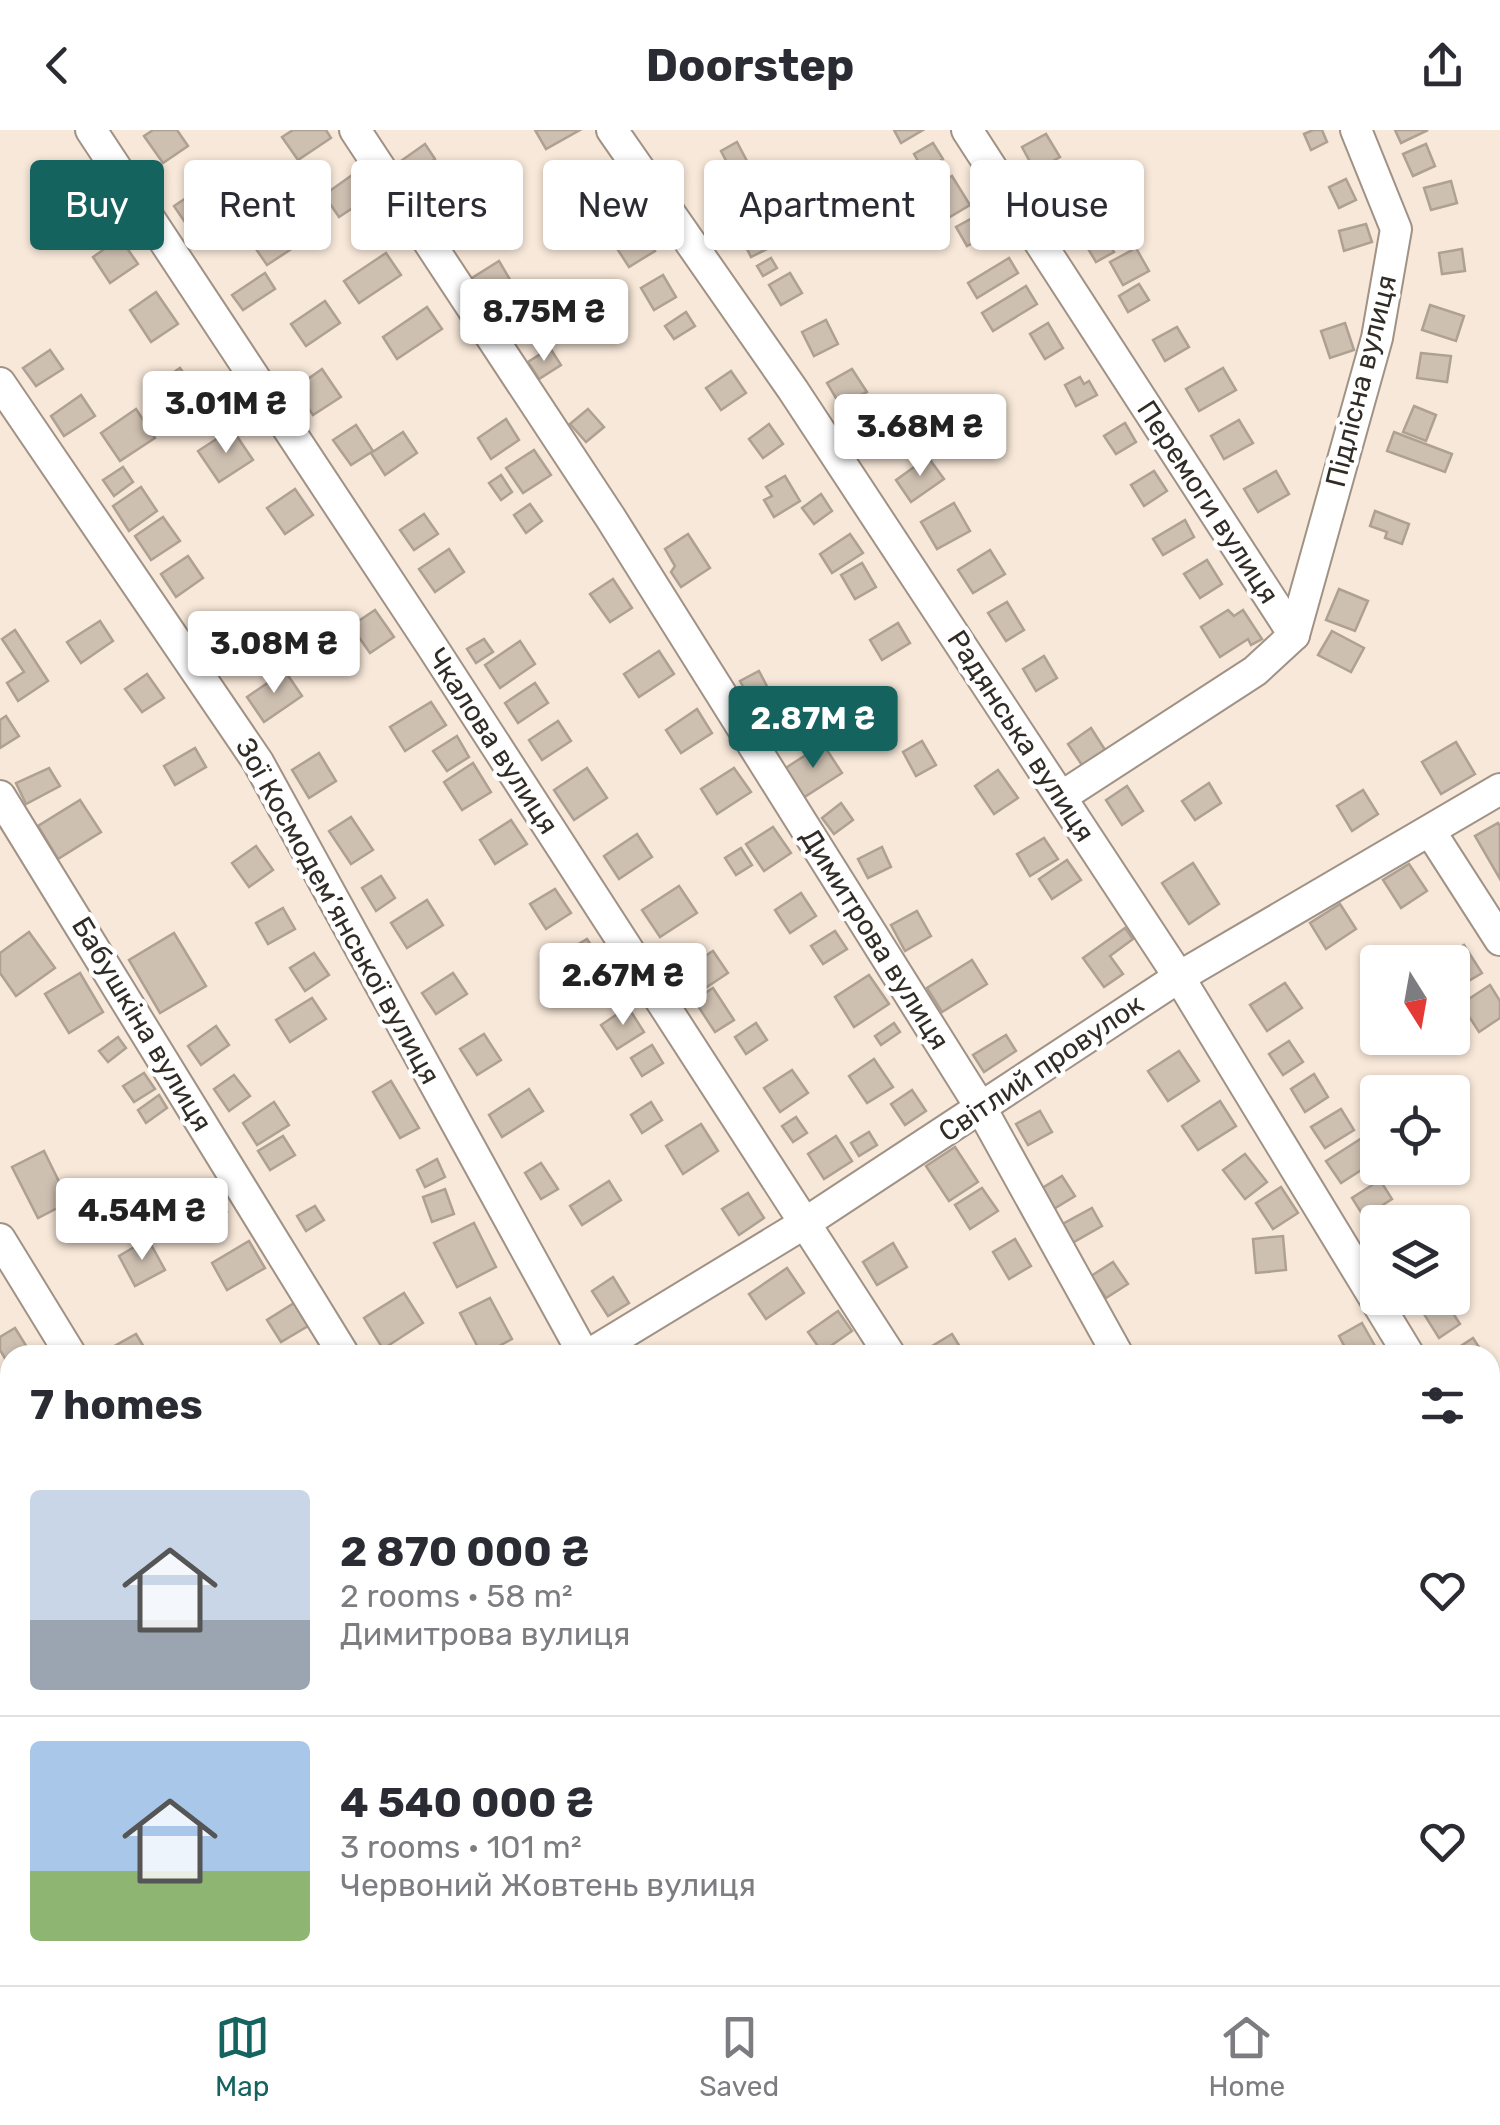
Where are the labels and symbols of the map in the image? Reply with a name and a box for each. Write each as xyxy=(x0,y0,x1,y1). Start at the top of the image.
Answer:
street label: Підлісна вулиця xyxy=(1319,272,1403,490)
pin: 8.75M ₴ xyxy=(452,279,636,364)
pin: 3.01M ₴ xyxy=(134,371,318,456)
pin: 3.68M ₴ xyxy=(828,394,1012,479)
street label: Перемоги вулиця xyxy=(1130,394,1286,610)
pin: 3.08M ₴ xyxy=(182,611,366,696)
street label: Радянська вулиця xyxy=(940,624,1102,848)
street label: Чкалова вулиця xyxy=(421,642,565,840)
pin: 2.87M ₴ xyxy=(721,686,905,771)
street label: Зої Космодем’янської вулиця xyxy=(229,732,447,1090)
street label: Димитрова вулиця xyxy=(794,822,956,1056)
street label: Бабушкіна вулиця xyxy=(65,911,219,1137)
pin: 2.67M ₴ xyxy=(531,943,715,1028)
north arrow xyxy=(1360,945,1470,1055)
street label: Світлий провулок xyxy=(932,987,1150,1149)
pin: 4.54M ₴ xyxy=(50,1178,234,1263)

